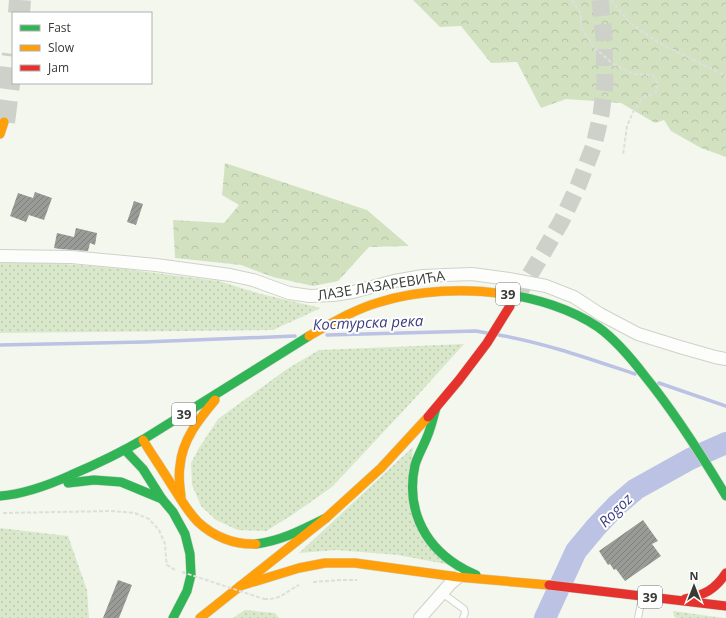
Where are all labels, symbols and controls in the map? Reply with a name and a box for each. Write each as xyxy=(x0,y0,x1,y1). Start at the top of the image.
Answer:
legend xyxy=(12,12,152,84)
text: Fast xyxy=(48,19,71,36)
text: Slow xyxy=(48,39,75,56)
text: Jam xyxy=(47,59,69,76)
street label: ЛАЗЕ ЛАЗАРЕВИЋА xyxy=(316,266,446,304)
road number: 39 xyxy=(496,283,520,305)
water label: Костурска река xyxy=(312,310,424,334)
road number: 39 xyxy=(172,403,196,425)
water label: Rogoz xyxy=(594,489,636,531)
north arrow xyxy=(674,566,714,606)
text: N xyxy=(690,568,698,583)
road number: 39 xyxy=(638,586,662,608)

